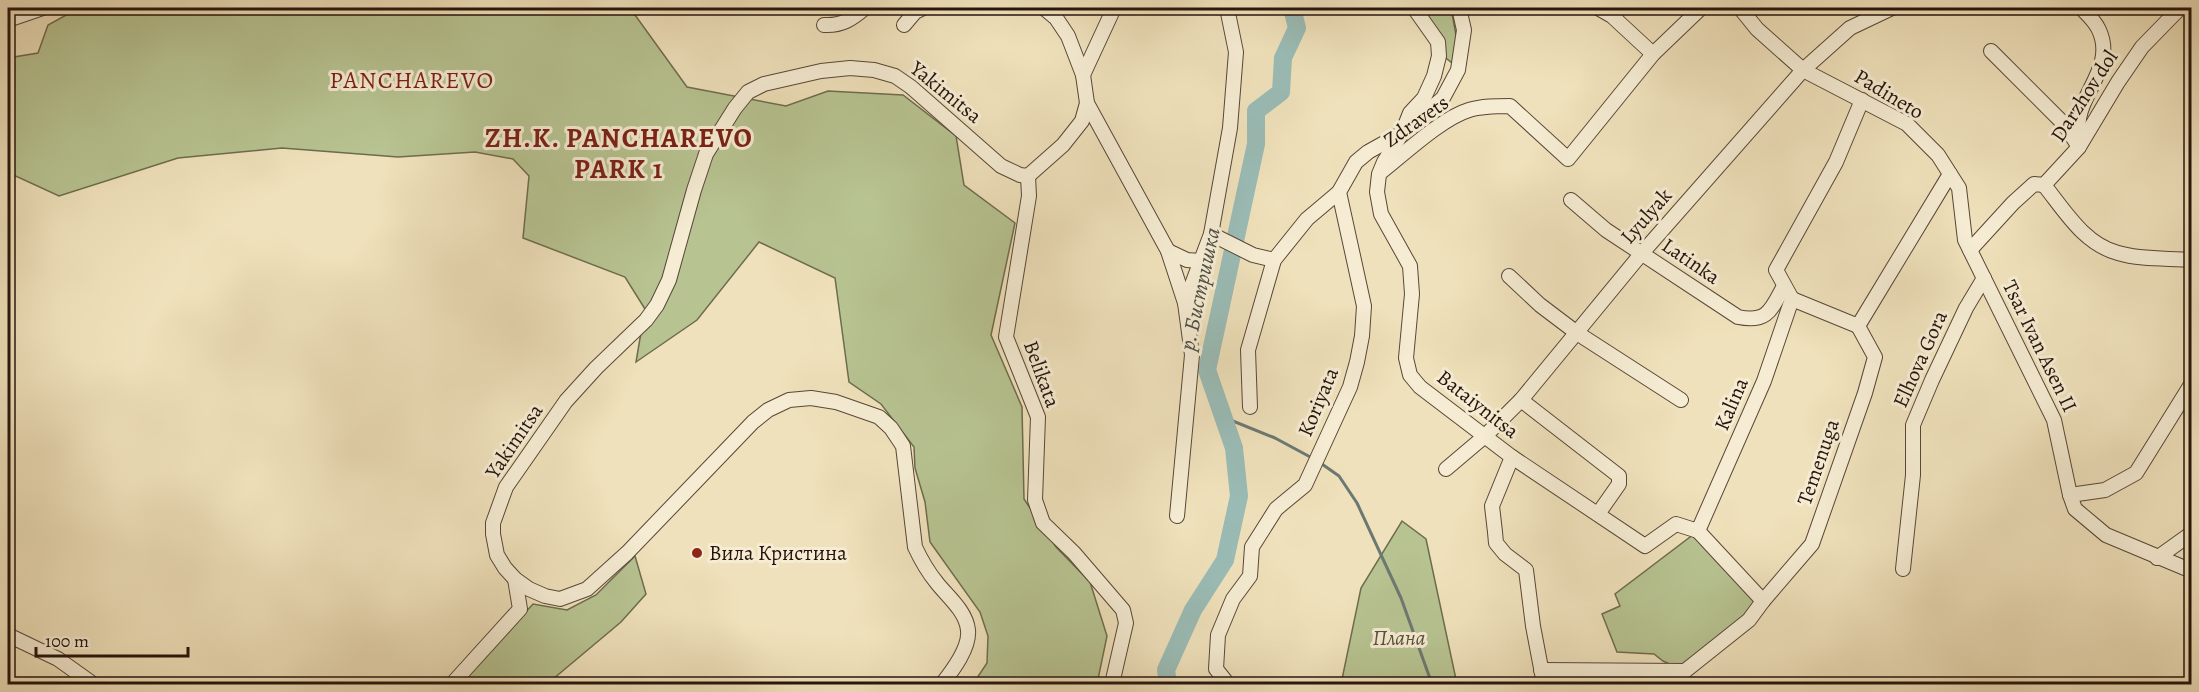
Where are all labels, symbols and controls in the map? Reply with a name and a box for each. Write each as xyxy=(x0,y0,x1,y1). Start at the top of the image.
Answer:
street label: Darzhov dol xyxy=(2044,45,2124,147)
street label: Yakimitsa xyxy=(903,54,988,130)
street label: Padineto xyxy=(1849,62,1929,126)
district label: PANCHAREVO xyxy=(329,64,495,96)
street label: Zdravets xyxy=(1378,88,1454,154)
district label: ZH.K. PANCHAREVO PARK 1 xyxy=(485,120,753,187)
street label: Lyulyak xyxy=(1614,182,1678,250)
water label: р. Бистришка xyxy=(1172,225,1228,354)
street label: Latinka xyxy=(1656,231,1726,291)
street label: Tsar Ivan Asen II xyxy=(1996,275,2084,417)
street label: Elhova Gora xyxy=(1886,306,1954,412)
street label: Belikata xyxy=(1017,337,1067,412)
street label: Koriyata xyxy=(1291,363,1345,441)
street label: Bataiynitsa xyxy=(1431,363,1525,445)
street label: Kalina xyxy=(1707,373,1755,435)
street label: Yakimitsa xyxy=(478,398,549,485)
street label: Temenuga xyxy=(1790,415,1846,509)
place label: Вила Кристина xyxy=(709,539,847,567)
marker: Вила Кристина xyxy=(690,546,704,560)
scale bar xyxy=(36,620,188,658)
park label: Плана xyxy=(1372,624,1426,652)
text: 100 m xyxy=(45,629,89,653)

